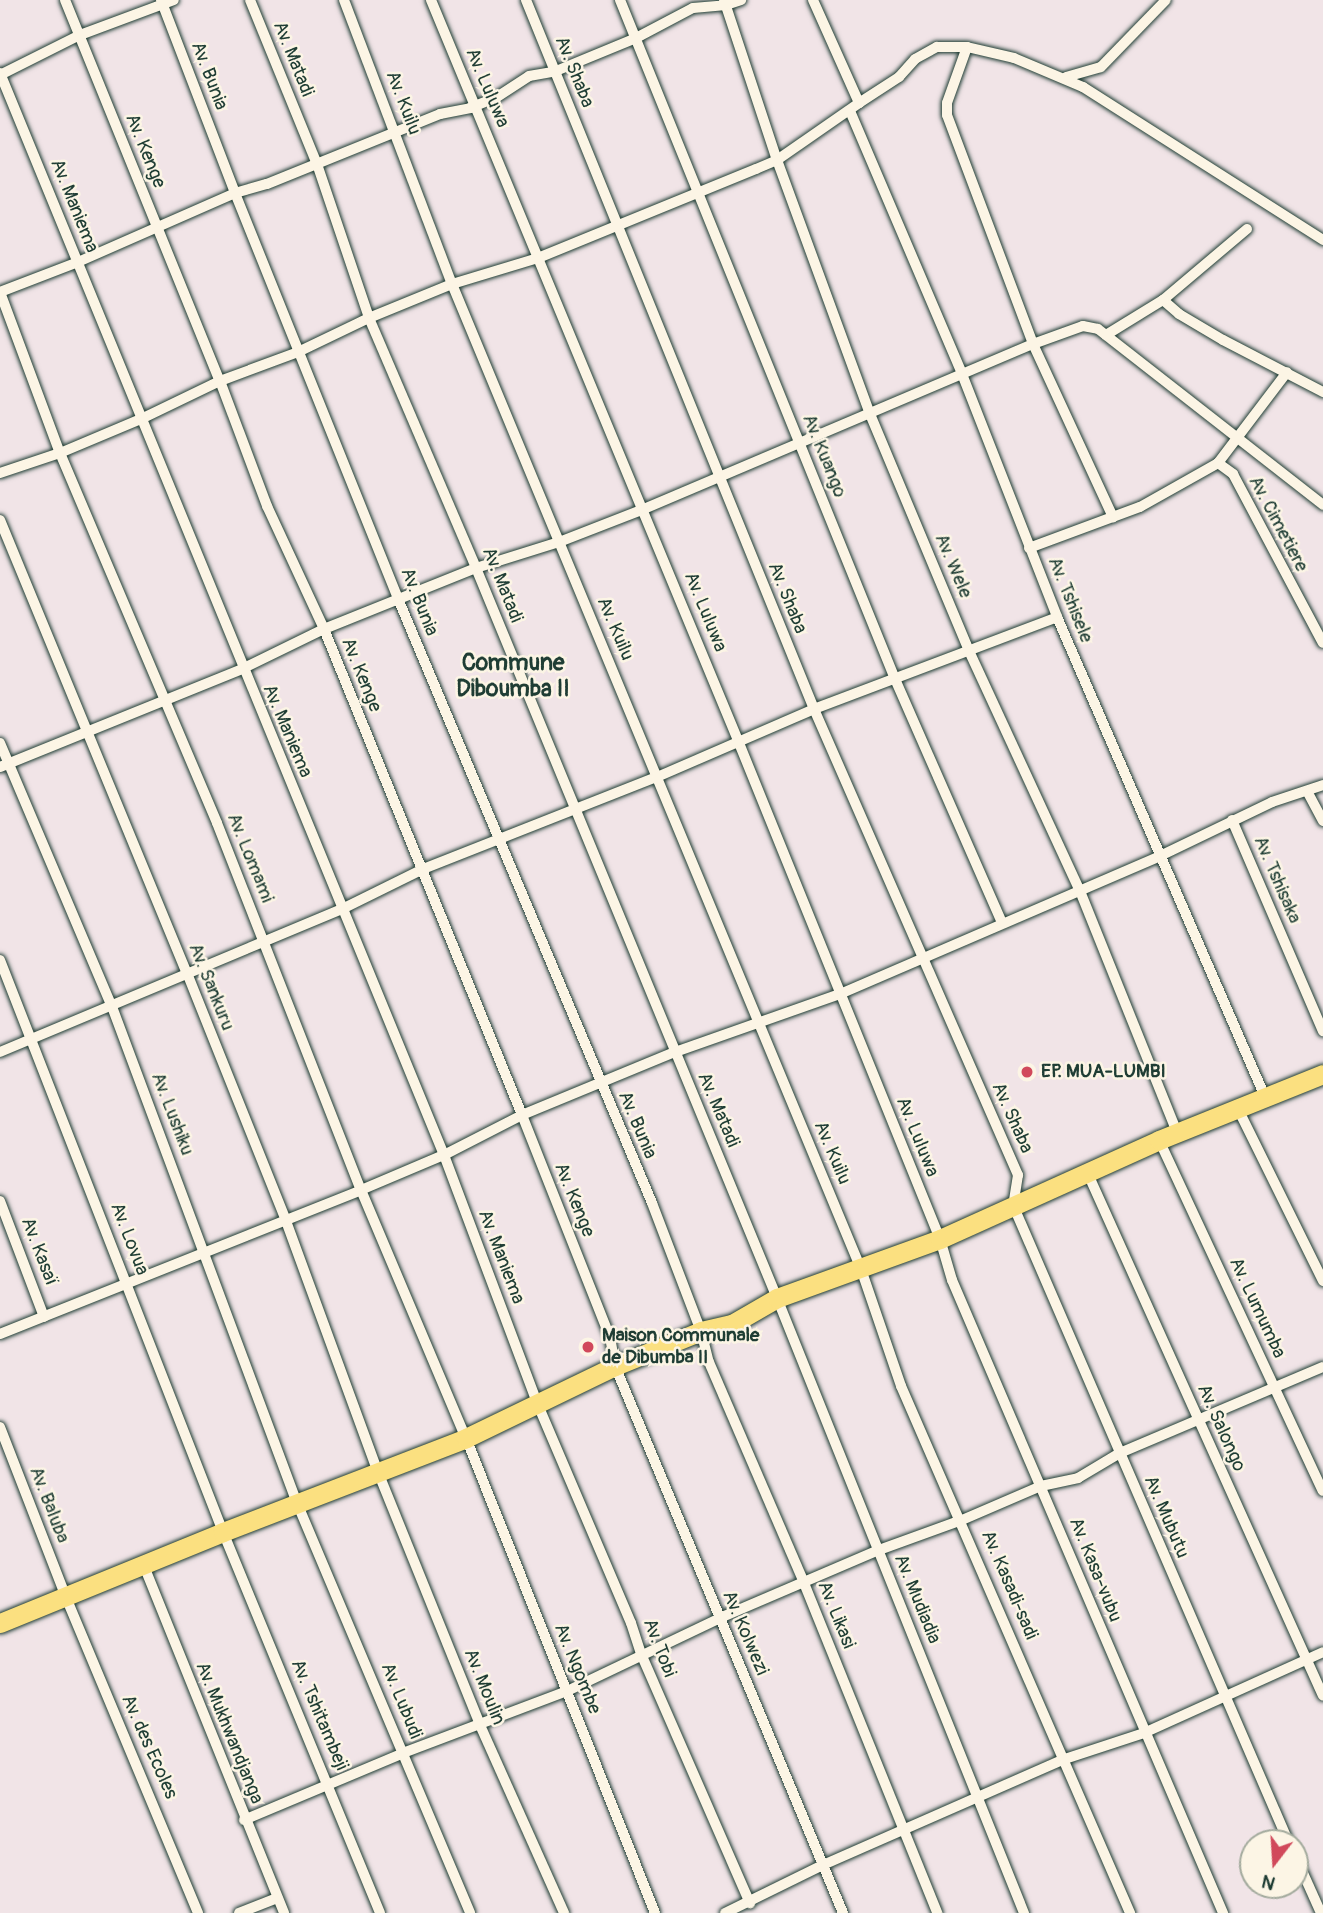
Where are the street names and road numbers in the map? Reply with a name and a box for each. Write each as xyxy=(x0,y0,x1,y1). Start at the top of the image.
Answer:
street label: Av. Matadi xyxy=(268,18,318,100)
street label: Av. Shaba xyxy=(549,33,599,111)
street label: Av. Bunia xyxy=(186,39,232,113)
street label: Av. Luluwa xyxy=(460,45,514,131)
street label: Av. Kuilu xyxy=(380,68,426,138)
street label: Av. Kenge xyxy=(120,111,170,191)
street label: Av. Maniema xyxy=(45,156,103,256)
street label: Av. Kuango xyxy=(797,411,851,501)
street label: Av. Cimetiere xyxy=(1243,472,1313,576)
street label: Av. Wele xyxy=(929,530,977,602)
street label: Av. Matadi xyxy=(477,544,527,626)
street label: Av. Tshisele xyxy=(1043,554,1097,646)
street label: Av. Shaba xyxy=(762,559,812,637)
street label: Av. Bunia xyxy=(395,565,443,639)
street label: Av. Luluwa xyxy=(679,569,731,655)
street label: Av. Kuilu xyxy=(592,594,638,664)
street label: Av. Kenge xyxy=(336,635,386,715)
street label: Av. Maniema xyxy=(257,681,317,781)
street label: Av. Lomami xyxy=(222,810,278,906)
street label: Av. Tshisaka xyxy=(1248,833,1306,927)
street label: Av. Sankuru xyxy=(183,940,239,1034)
street label: Av. Lushiku xyxy=(146,1069,198,1159)
street label: Av. Matadi xyxy=(692,1069,744,1151)
street label: Av. Shaba xyxy=(986,1079,1038,1157)
street label: Av. Bunia xyxy=(613,1088,661,1162)
street label: Av. Luluwa xyxy=(891,1094,943,1180)
street label: Av. Kuilu xyxy=(809,1118,855,1188)
street label: Av. Kenge xyxy=(549,1160,599,1240)
street label: Av. Lovua xyxy=(105,1199,153,1279)
street label: Av. Maniema xyxy=(473,1207,529,1307)
street label: Av. Kasaï xyxy=(16,1214,62,1290)
street label: Av. Lumumba xyxy=(1224,1254,1290,1362)
street label: Av. Salongo xyxy=(1192,1381,1250,1475)
street label: Av. Baluba xyxy=(24,1464,74,1546)
street label: Av. Mubutu xyxy=(1138,1472,1194,1562)
street label: Av. Kasa-vubu xyxy=(1064,1514,1126,1626)
street label: Av. Kasadi-sadi xyxy=(976,1527,1042,1643)
street label: Av. Mudiadia xyxy=(889,1551,945,1647)
street label: Av. Likasi xyxy=(812,1578,860,1652)
street label: Av. Kolwezi xyxy=(717,1587,773,1679)
street label: Av. Tobi xyxy=(637,1616,681,1680)
street label: Av. Ngombe xyxy=(549,1620,605,1718)
street label: Av. Moulin xyxy=(458,1646,510,1728)
street label: Av. Tshitambeji xyxy=(285,1656,353,1774)
street label: Av. Mukhwandjanga xyxy=(190,1659,268,1807)
street label: Av. Lubudi xyxy=(375,1660,427,1742)
street label: Av. des Ecoles xyxy=(116,1691,182,1803)

